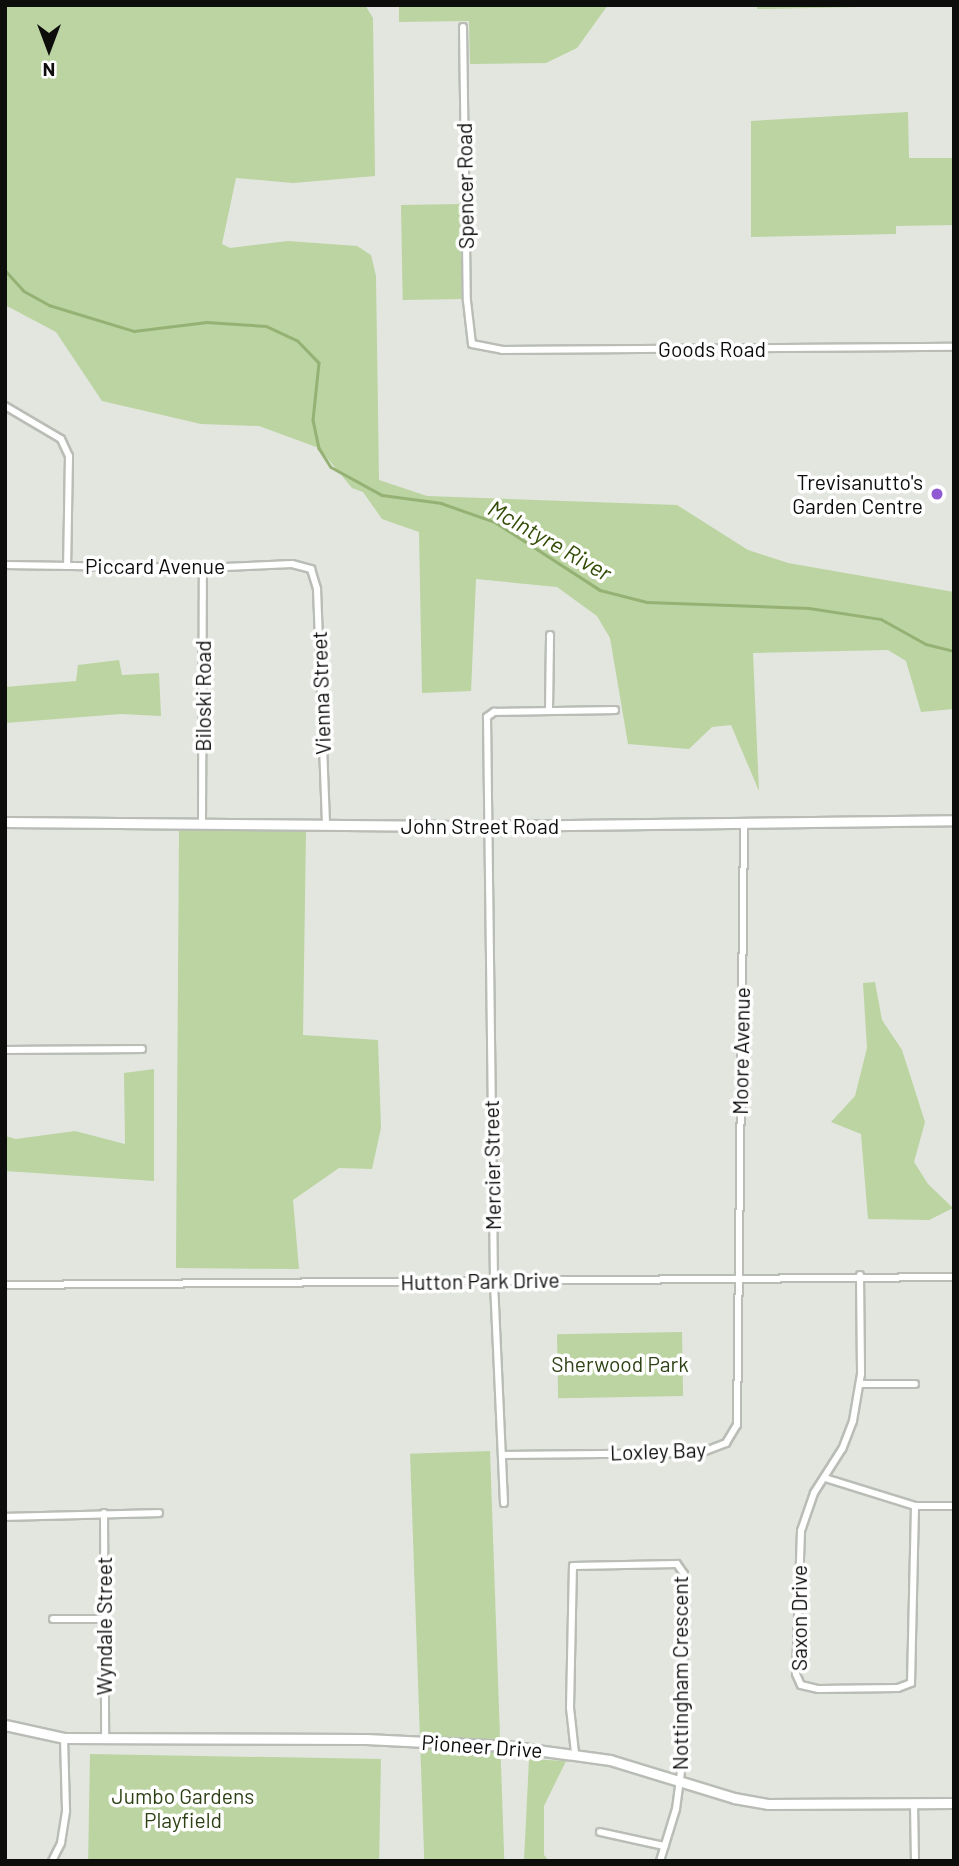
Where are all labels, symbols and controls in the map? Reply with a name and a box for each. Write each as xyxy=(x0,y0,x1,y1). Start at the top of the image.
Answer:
north arrow xyxy=(14,14,84,84)
text: N xyxy=(43,59,55,82)
street label: Spencer Road xyxy=(451,123,479,249)
street label: Goods Road xyxy=(658,336,766,362)
place label: Trevisanutto's Garden Centre xyxy=(792,469,923,519)
marker: Trevisanutto's Garden Centre xyxy=(929,486,945,502)
water label: McIntyre River xyxy=(483,494,617,586)
street label: Piccard Avenue xyxy=(85,553,225,579)
street label: Vienna Street xyxy=(306,631,336,755)
street label: Biloski Road xyxy=(190,640,216,752)
street label: John Street Road xyxy=(401,813,559,839)
street label: Moore Avenue xyxy=(727,987,755,1115)
street label: Mercier Street xyxy=(478,1100,506,1230)
street label: Hutton Park Drive xyxy=(400,1267,560,1295)
park label: Sherwood Park xyxy=(551,1351,689,1377)
street label: Loxley Bay xyxy=(610,1437,706,1465)
street label: Wyndale Street xyxy=(91,1557,117,1695)
street label: Saxon Drive xyxy=(786,1565,812,1671)
street label: Nottingham Crescent xyxy=(667,1576,693,1770)
street label: Pioneer Drive xyxy=(421,1729,543,1763)
park label: Jumbo Gardens Playfield xyxy=(112,1783,254,1833)

